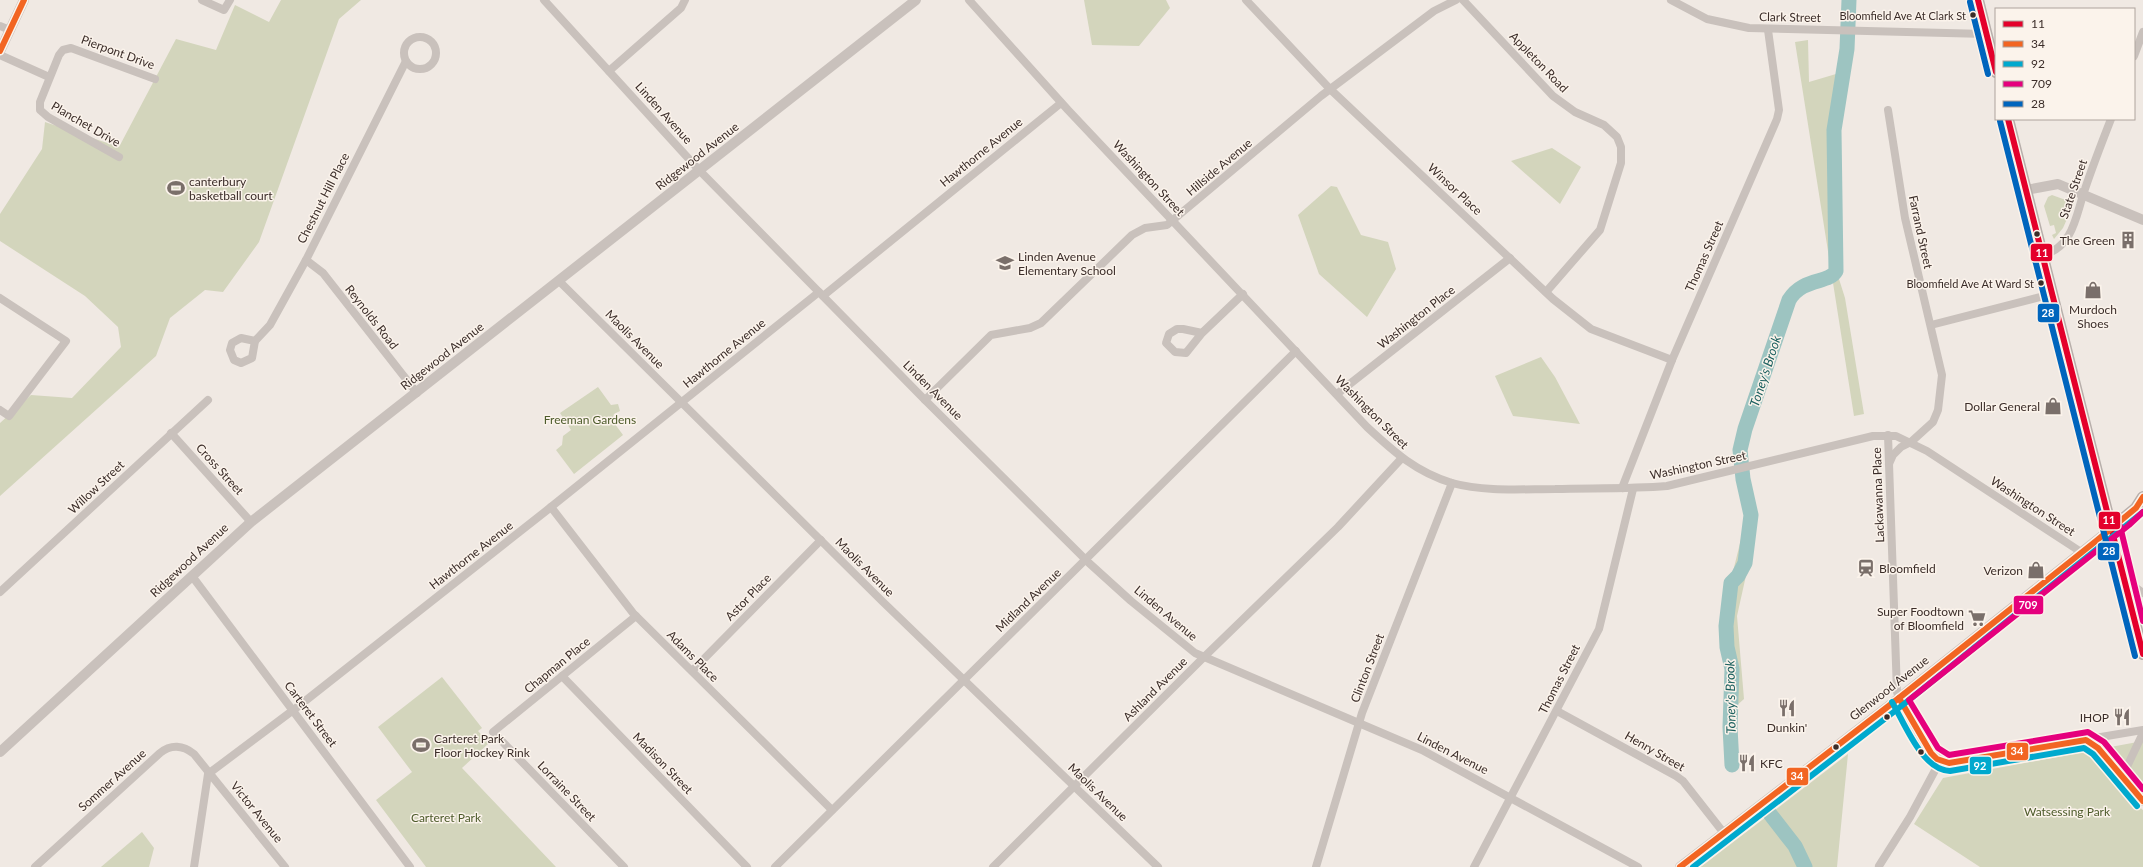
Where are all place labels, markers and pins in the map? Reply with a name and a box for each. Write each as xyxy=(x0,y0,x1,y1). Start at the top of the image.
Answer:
place label: Bloomfield Ave At Clark St xyxy=(1840,9,1966,22)
marker: Bloomfield Ave At Clark St xyxy=(1968,10,1978,20)
place label: canterbury basketball court xyxy=(189,174,273,203)
sports icon: canterbury basketball court xyxy=(166,178,186,198)
unlabelled marker xyxy=(2032,229,2042,239)
building icon: The Green xyxy=(2118,230,2138,250)
place label: The Green xyxy=(2060,233,2115,248)
place label: Linden Avenue Elementary School xyxy=(1018,249,1116,278)
school or university icon: Linden Avenue Elementary School xyxy=(995,253,1015,273)
place label: Bloomfield Ave At Ward St xyxy=(1906,277,2034,290)
marker: Bloomfield Ave At Ward St xyxy=(2036,278,2046,288)
shop icon: Murdoch Shoes xyxy=(2083,280,2103,300)
place label: Murdoch Shoes xyxy=(2069,302,2117,331)
shop icon: Dollar General xyxy=(2043,396,2063,416)
place label: Dollar General xyxy=(1964,399,2040,414)
station icon: Bloomfield xyxy=(1856,558,1876,578)
shop icon: Verizon xyxy=(2026,560,2046,580)
place label: Bloomfield xyxy=(1879,561,1936,576)
place label: Verizon xyxy=(1983,563,2023,578)
place label: Super Foodtown of Bloomfield xyxy=(1877,604,1964,633)
supermarket icon: Super Foodtown of Bloomfield xyxy=(1967,608,1987,628)
restaurant icon: Dunkin' xyxy=(1777,698,1797,718)
restaurant icon: IHOP xyxy=(2112,707,2132,727)
place label: IHOP xyxy=(2080,710,2109,725)
unlabelled marker xyxy=(1882,712,1892,722)
place label: Dunkin' xyxy=(1767,720,1807,735)
place label: Carteret Park Floor Hockey Rink xyxy=(434,731,531,760)
sports icon: Carteret Park Floor Hockey Rink xyxy=(411,735,431,755)
unlabelled marker xyxy=(1831,742,1841,752)
unlabelled marker xyxy=(1916,747,1926,757)
restaurant icon: KFC xyxy=(1737,753,1757,773)
place label: KFC xyxy=(1760,756,1783,771)

